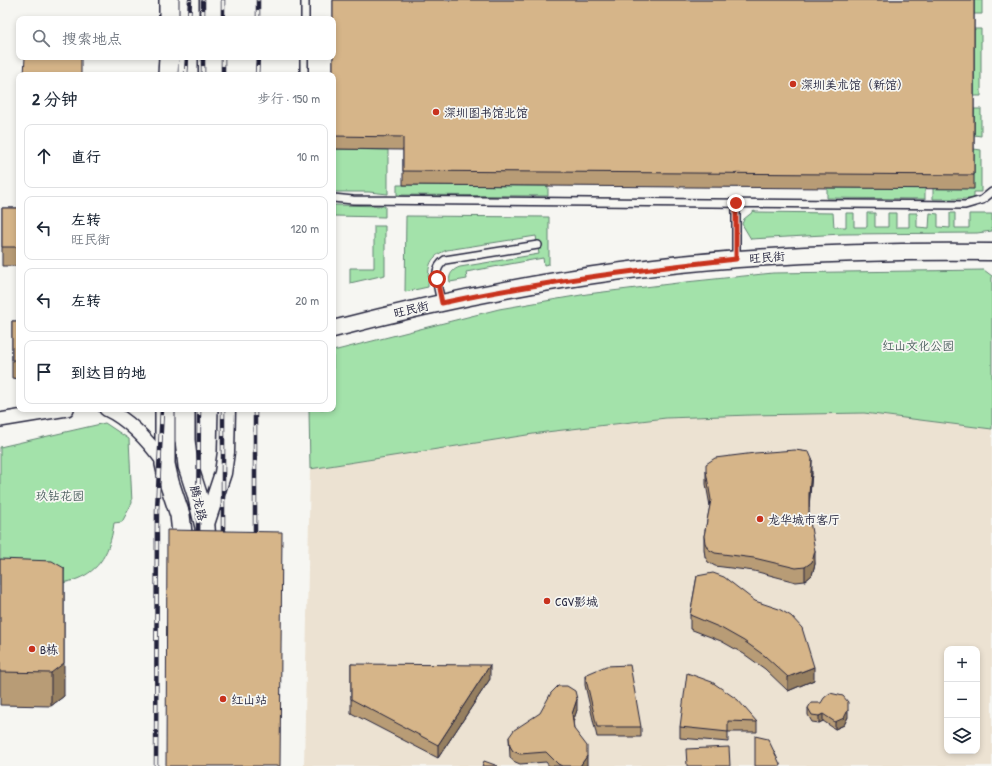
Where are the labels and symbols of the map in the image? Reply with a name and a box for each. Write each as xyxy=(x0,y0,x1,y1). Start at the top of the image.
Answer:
place label: 深圳美术馆（新馆） xyxy=(801,76,909,93)
marker: 深圳美术馆（新馆） xyxy=(788,79,798,89)
place label: 深圳图书馆北馆 xyxy=(444,104,528,121)
marker: 深圳图书馆北馆 xyxy=(431,107,441,117)
route end xyxy=(727,194,745,212)
street label: 旺民街 xyxy=(748,247,786,267)
route start xyxy=(428,270,446,288)
street label: 旺民街 xyxy=(392,297,430,321)
park label: 红山文化公园 xyxy=(882,337,954,354)
street label: 腾龙路 xyxy=(186,483,212,523)
park label: 玖钻花园 xyxy=(36,487,84,504)
place label: 龙华城市客厅 xyxy=(768,511,840,528)
marker: 龙华城市客厅 xyxy=(755,514,765,524)
place label: CGV影城 xyxy=(555,593,598,610)
marker: CGV影城 xyxy=(542,596,552,606)
place label: B栋 xyxy=(40,641,58,658)
marker: B栋 xyxy=(27,644,37,654)
place label: 红山站 xyxy=(231,691,267,708)
marker: 红山站 xyxy=(218,694,228,704)

